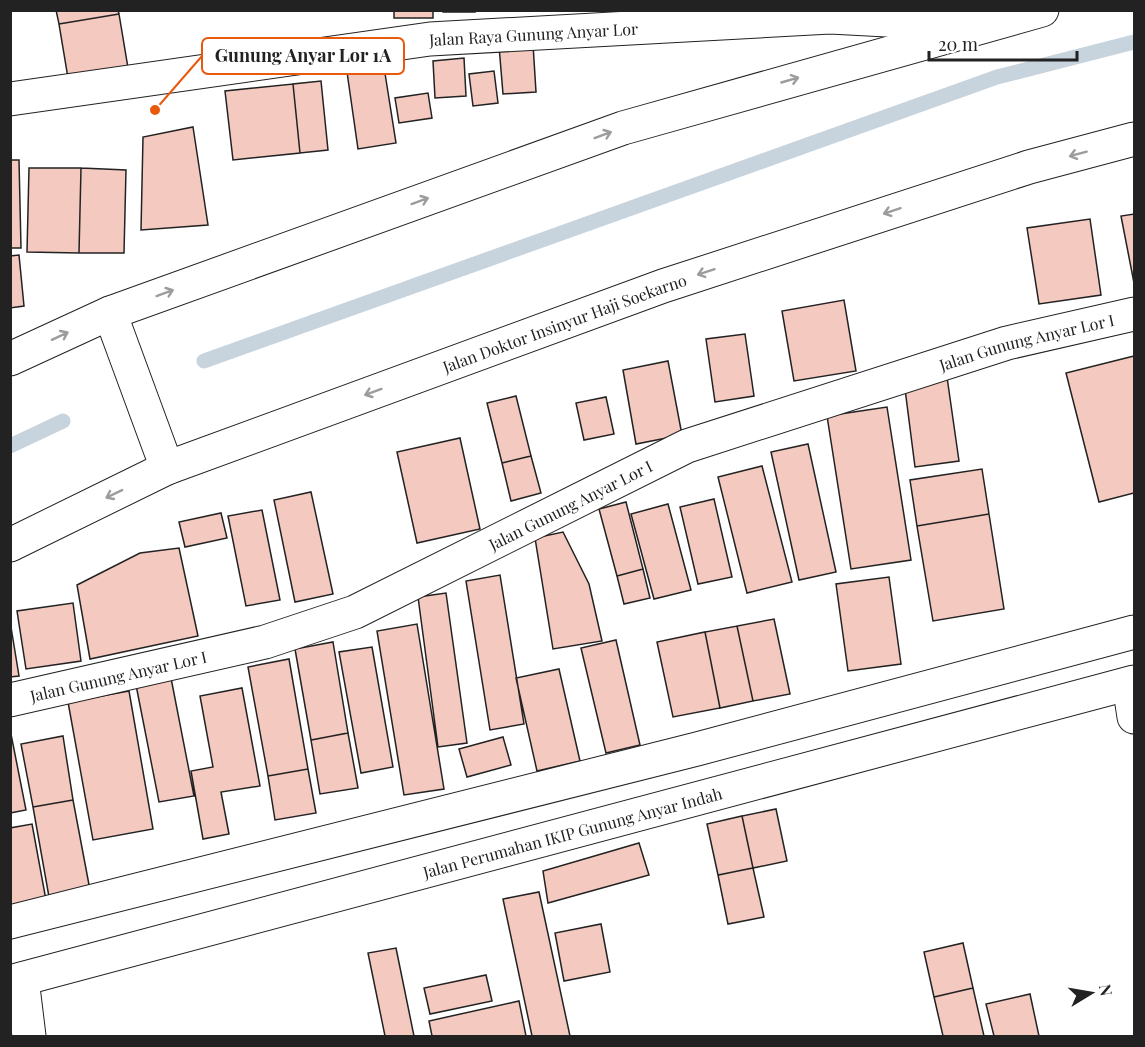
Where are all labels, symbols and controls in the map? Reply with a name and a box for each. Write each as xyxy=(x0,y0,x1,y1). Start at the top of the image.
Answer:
street label: Jalan Raya Gunung Anyar Lor xyxy=(428,17,639,50)
scale bar xyxy=(929,24,1078,62)
text: 20 m xyxy=(938,32,978,56)
callout: Gunung Anyar Lor 1A xyxy=(202,38,404,74)
text: Gunung Anyar Lor 1A xyxy=(215,43,392,67)
one-way arrow xyxy=(780,74,799,86)
one-way arrow xyxy=(593,128,612,139)
one-way arrow xyxy=(1069,149,1088,160)
one-way arrow xyxy=(410,194,428,205)
one-way arrow xyxy=(883,207,902,218)
one-way arrow xyxy=(697,267,716,278)
street label: Jalan Doktor Insinyur Haji Soekarno xyxy=(438,269,689,377)
one-way arrow xyxy=(155,287,174,298)
street label: Jalan Gunung Anyar Lor I xyxy=(935,308,1116,375)
one-way arrow xyxy=(51,329,69,341)
one-way arrow xyxy=(364,387,382,398)
street label: Jalan Gunung Anyar Lor I xyxy=(484,455,656,555)
one-way arrow xyxy=(106,488,124,500)
street label: Jalan Gunung Anyar Lor I xyxy=(27,645,208,706)
street label: Jalan Perumahan IKIP Gunung Anyar Indah xyxy=(419,782,725,882)
north arrow xyxy=(1061,963,1121,1023)
text: N xyxy=(1095,982,1118,998)

